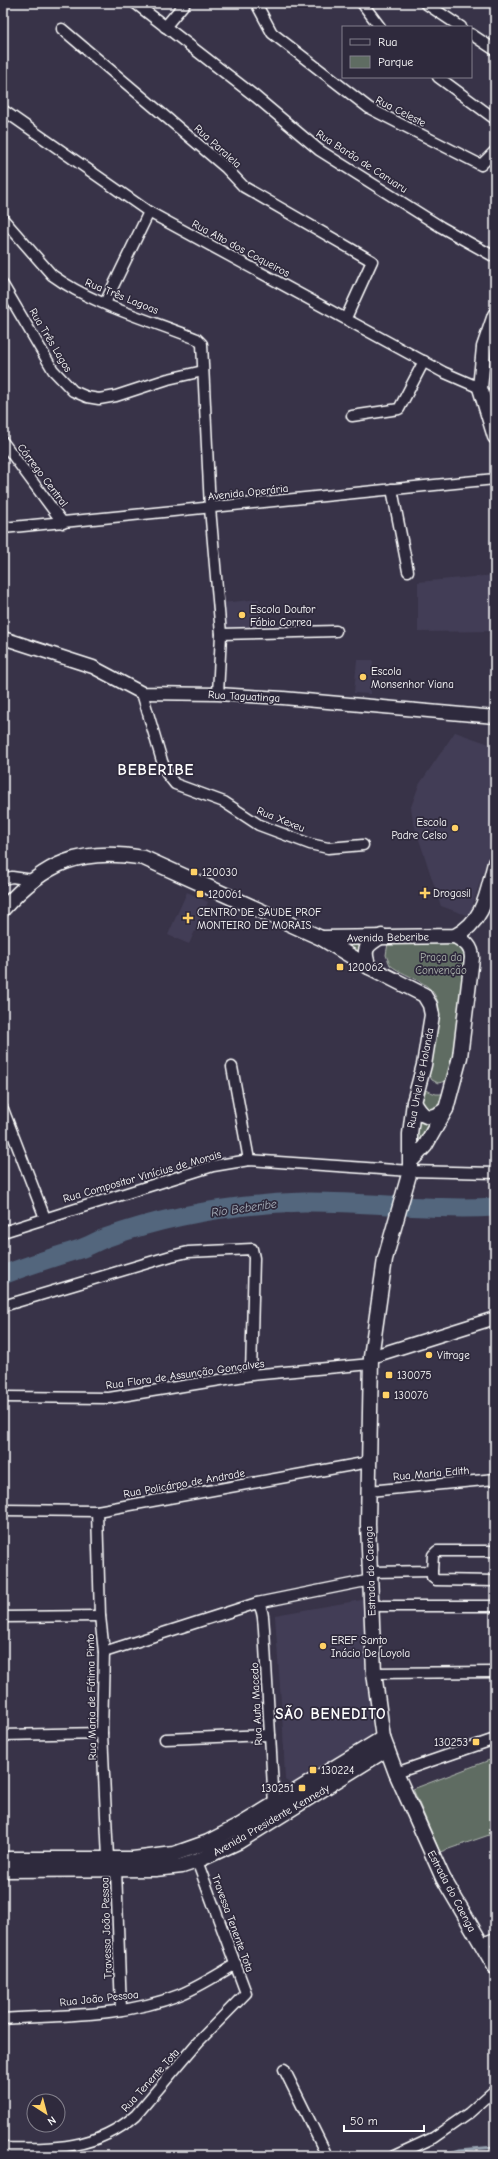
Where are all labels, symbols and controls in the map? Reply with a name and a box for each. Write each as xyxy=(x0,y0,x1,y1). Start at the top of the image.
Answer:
legend xyxy=(342,26,472,78)
text: Rua xyxy=(378,35,397,49)
text: Parque xyxy=(378,55,413,69)
street label: Rua Celeste xyxy=(373,93,428,130)
street label: Rua Paralela xyxy=(191,122,244,171)
street label: Rua Barão de Caruaru xyxy=(314,127,410,196)
street label: Rua Alto dos Coqueiros xyxy=(190,217,292,280)
street label: Rua Três Lagoas xyxy=(83,276,161,317)
street label: Rua Três Lagos xyxy=(26,306,75,375)
street label: Córrego Central xyxy=(15,441,71,509)
street label: Avenida Operária xyxy=(207,482,289,503)
place label: Escola Doutor Fábio Correa xyxy=(250,603,316,629)
marker: Escola Doutor Fábio Correa xyxy=(237,610,247,620)
place label: Escola Monsenhor Viana xyxy=(371,665,454,691)
marker: Escola Monsenhor Viana xyxy=(358,672,368,682)
street label: Rua Taguatinga xyxy=(208,688,280,705)
district label: BEBERIBE xyxy=(117,761,195,779)
street label: Rua Xexeu xyxy=(255,804,307,835)
place label: Escola Padre Celso xyxy=(391,816,447,842)
marker: Escola Padre Celso xyxy=(450,823,460,833)
place label: 120030 xyxy=(202,866,238,879)
marker: 120030 xyxy=(189,867,199,877)
place label: Drogasil xyxy=(433,887,471,900)
place label: 120061 xyxy=(208,888,242,901)
marker: Drogasil xyxy=(420,888,430,898)
marker: 120061 xyxy=(195,889,205,899)
place label: CENTRO DE SAUDE PROF MONTEIRO DE MORAIS xyxy=(197,906,322,932)
marker: CENTRO DE SAUDE PROF MONTEIRO DE MORAIS xyxy=(182,912,194,924)
street label: Avenida Beberibe xyxy=(347,930,430,945)
park label: Praça da Convenção xyxy=(415,951,467,977)
place label: 120062 xyxy=(348,961,383,974)
marker: 120062 xyxy=(335,962,345,972)
street label: Rua Uriel de Holanda xyxy=(404,1027,437,1129)
street label: Rua Compositor Vinícius de Morais xyxy=(61,1147,223,1205)
water label: Rio Beberibe xyxy=(210,1196,278,1220)
place label: Vitrage xyxy=(437,1349,470,1362)
marker: Vitrage xyxy=(424,1350,434,1360)
street label: Rua Flora de Assunção Gonçalves xyxy=(105,1357,266,1392)
place label: 130075 xyxy=(397,1369,432,1382)
marker: 130075 xyxy=(384,1370,394,1380)
place label: 130076 xyxy=(394,1389,428,1402)
marker: 130076 xyxy=(381,1390,391,1400)
street label: Rua Maria Edith xyxy=(392,1464,470,1483)
street label: Rua Policárpo de Andrade xyxy=(122,1466,246,1501)
street label: Estrada do Caenga xyxy=(362,1526,379,1616)
street label: Rua Maria de Fátima Pinto xyxy=(84,1633,99,1760)
place label: EREF Santo Inácio De Loyola xyxy=(331,1634,410,1660)
marker: EREF Santo Inácio De Loyola xyxy=(318,1641,328,1651)
street label: Rua Auta Macedo xyxy=(248,1662,265,1746)
district label: SÃO BENEDITO xyxy=(275,1704,387,1723)
place label: 130253 xyxy=(434,1736,468,1749)
marker: 130253 xyxy=(471,1737,481,1747)
place label: 130224 xyxy=(321,1764,354,1777)
marker: 130224 xyxy=(308,1765,318,1775)
street label: Avenida Presidente Kennedy xyxy=(211,1782,332,1859)
place label: 130251 xyxy=(261,1782,294,1795)
marker: 130251 xyxy=(297,1783,307,1793)
street label: Estrada do Caenga xyxy=(425,1848,478,1934)
street label: Travessa Tenente Tota xyxy=(209,1873,256,1974)
street label: Travessa João Pessoa xyxy=(98,1877,115,1979)
street label: Rua João Pessoa xyxy=(59,1988,139,2009)
street label: Rua Tenente Tota xyxy=(119,2046,182,2115)
north arrow xyxy=(26,2093,66,2133)
scale bar xyxy=(344,2107,424,2133)
text: N xyxy=(45,2113,58,2128)
text: 50 m xyxy=(350,2114,378,2128)

